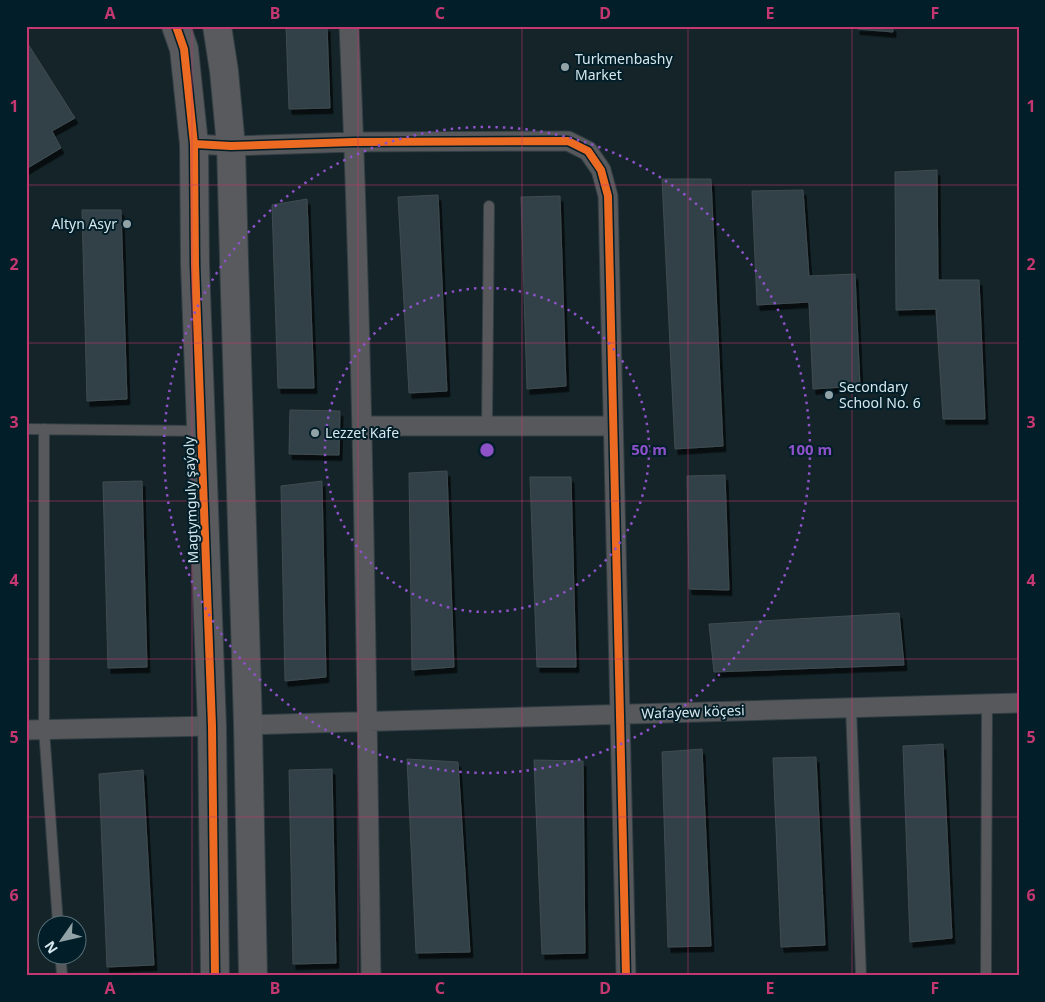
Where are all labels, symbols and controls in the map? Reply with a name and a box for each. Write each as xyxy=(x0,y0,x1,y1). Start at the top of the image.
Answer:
text: A xyxy=(104,2,116,24)
text: B xyxy=(270,2,280,24)
text: C xyxy=(435,2,445,24)
text: D xyxy=(599,2,611,24)
text: E xyxy=(766,2,775,24)
text: F xyxy=(931,2,939,24)
place label: Turkmenbashy Market xyxy=(575,49,673,84)
marker: Turkmenbashy Market xyxy=(559,61,571,73)
text: 1 xyxy=(9,95,19,117)
text: 1 xyxy=(1026,95,1036,117)
place label: Altyn Asyr xyxy=(51,214,117,233)
marker: Altyn Asyr xyxy=(121,218,133,230)
text: 2 xyxy=(9,253,19,275)
text: 2 xyxy=(1026,253,1036,275)
place label: Secondary School No. 6 xyxy=(839,377,921,412)
marker: Secondary School No. 6 xyxy=(823,389,835,401)
text: 3 xyxy=(9,411,19,433)
text: 3 xyxy=(1026,411,1036,433)
place label: Lezzet Kafe xyxy=(325,423,399,442)
marker: Lezzet Kafe xyxy=(309,427,321,439)
street label: Magtymguly şaýoly xyxy=(179,435,202,564)
text: 50 m xyxy=(631,439,667,459)
text: 100 m xyxy=(788,439,832,459)
centre of rings xyxy=(478,441,496,459)
text: 4 xyxy=(9,569,19,591)
text: 4 xyxy=(1026,569,1036,591)
street label: Wafaýew köçesi xyxy=(641,700,745,723)
text: 5 xyxy=(9,726,19,748)
text: 5 xyxy=(1026,726,1036,748)
text: 6 xyxy=(9,884,19,906)
text: 6 xyxy=(1026,884,1036,906)
north arrow xyxy=(38,914,88,964)
text: N xyxy=(40,938,62,958)
text: A xyxy=(104,977,116,999)
text: B xyxy=(270,977,280,999)
text: C xyxy=(435,977,445,999)
text: D xyxy=(599,977,611,999)
text: E xyxy=(766,977,775,999)
text: F xyxy=(931,977,939,999)

